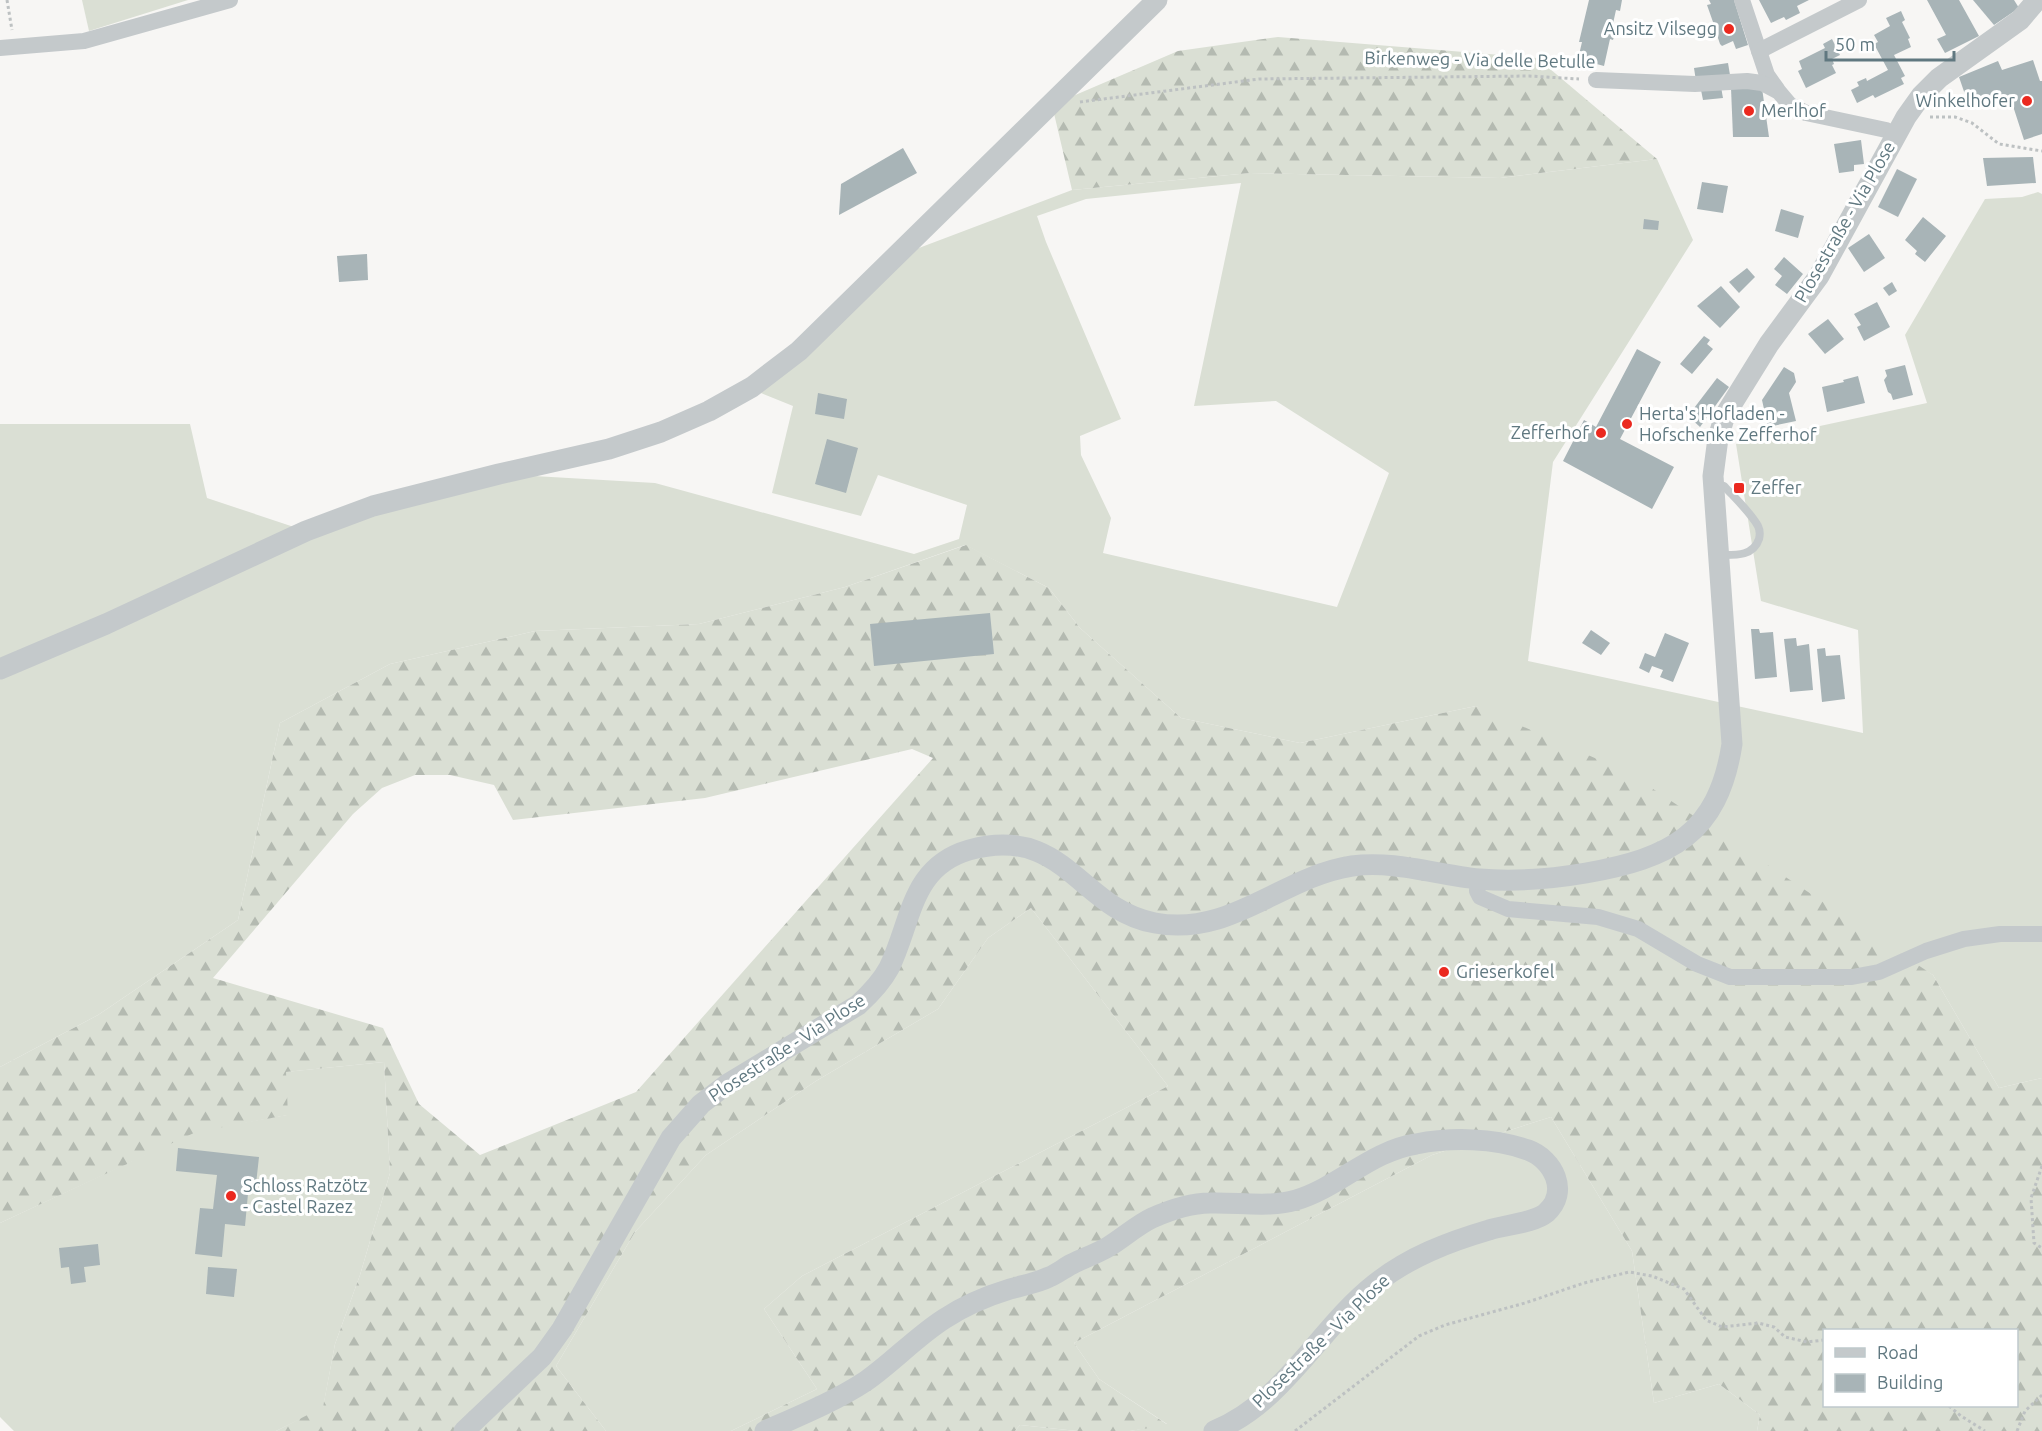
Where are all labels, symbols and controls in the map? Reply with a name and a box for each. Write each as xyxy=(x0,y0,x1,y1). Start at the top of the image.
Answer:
place label: Ansitz Vilsegg xyxy=(1604,18,1717,38)
marker: Ansitz Vilsegg xyxy=(1722,22,1736,36)
scale bar xyxy=(1826,24,1954,62)
text: 50 m xyxy=(1835,34,1875,54)
street label: Birkenweg - Via delle Betulle xyxy=(1364,47,1596,71)
place label: Winkelhofer xyxy=(1915,90,2015,110)
marker: Winkelhofer xyxy=(2020,94,2034,108)
place label: Merlhof xyxy=(1761,100,1826,120)
marker: Merlhof xyxy=(1742,104,1756,118)
street label: Plosestraße - Via Plose xyxy=(1790,137,1898,306)
place label: Herta's Hofladen - Hofschenke Zefferhof xyxy=(1639,403,1817,444)
marker: Herta's Hofladen - Hofschenke Zefferhof xyxy=(1620,417,1634,431)
place label: Zefferhof xyxy=(1511,422,1589,442)
marker: Zefferhof xyxy=(1594,426,1608,440)
place label: Zeffer xyxy=(1751,477,1802,497)
marker: Zeffer xyxy=(1732,481,1746,495)
place label: Grieserkofel xyxy=(1456,961,1555,981)
marker: Grieserkofel xyxy=(1437,965,1451,979)
street label: Plosestraße - Via Plose xyxy=(704,989,868,1105)
place label: Schloss Ratzötz - Castel Razez xyxy=(243,1175,368,1216)
marker: Schloss Ratzötz - Castel Razez xyxy=(224,1189,238,1203)
street label: Plosestraße - Via Plose xyxy=(1248,1270,1393,1411)
legend xyxy=(1823,1329,2018,1407)
text: Road xyxy=(1877,1342,1919,1362)
text: Building xyxy=(1877,1372,1943,1392)

